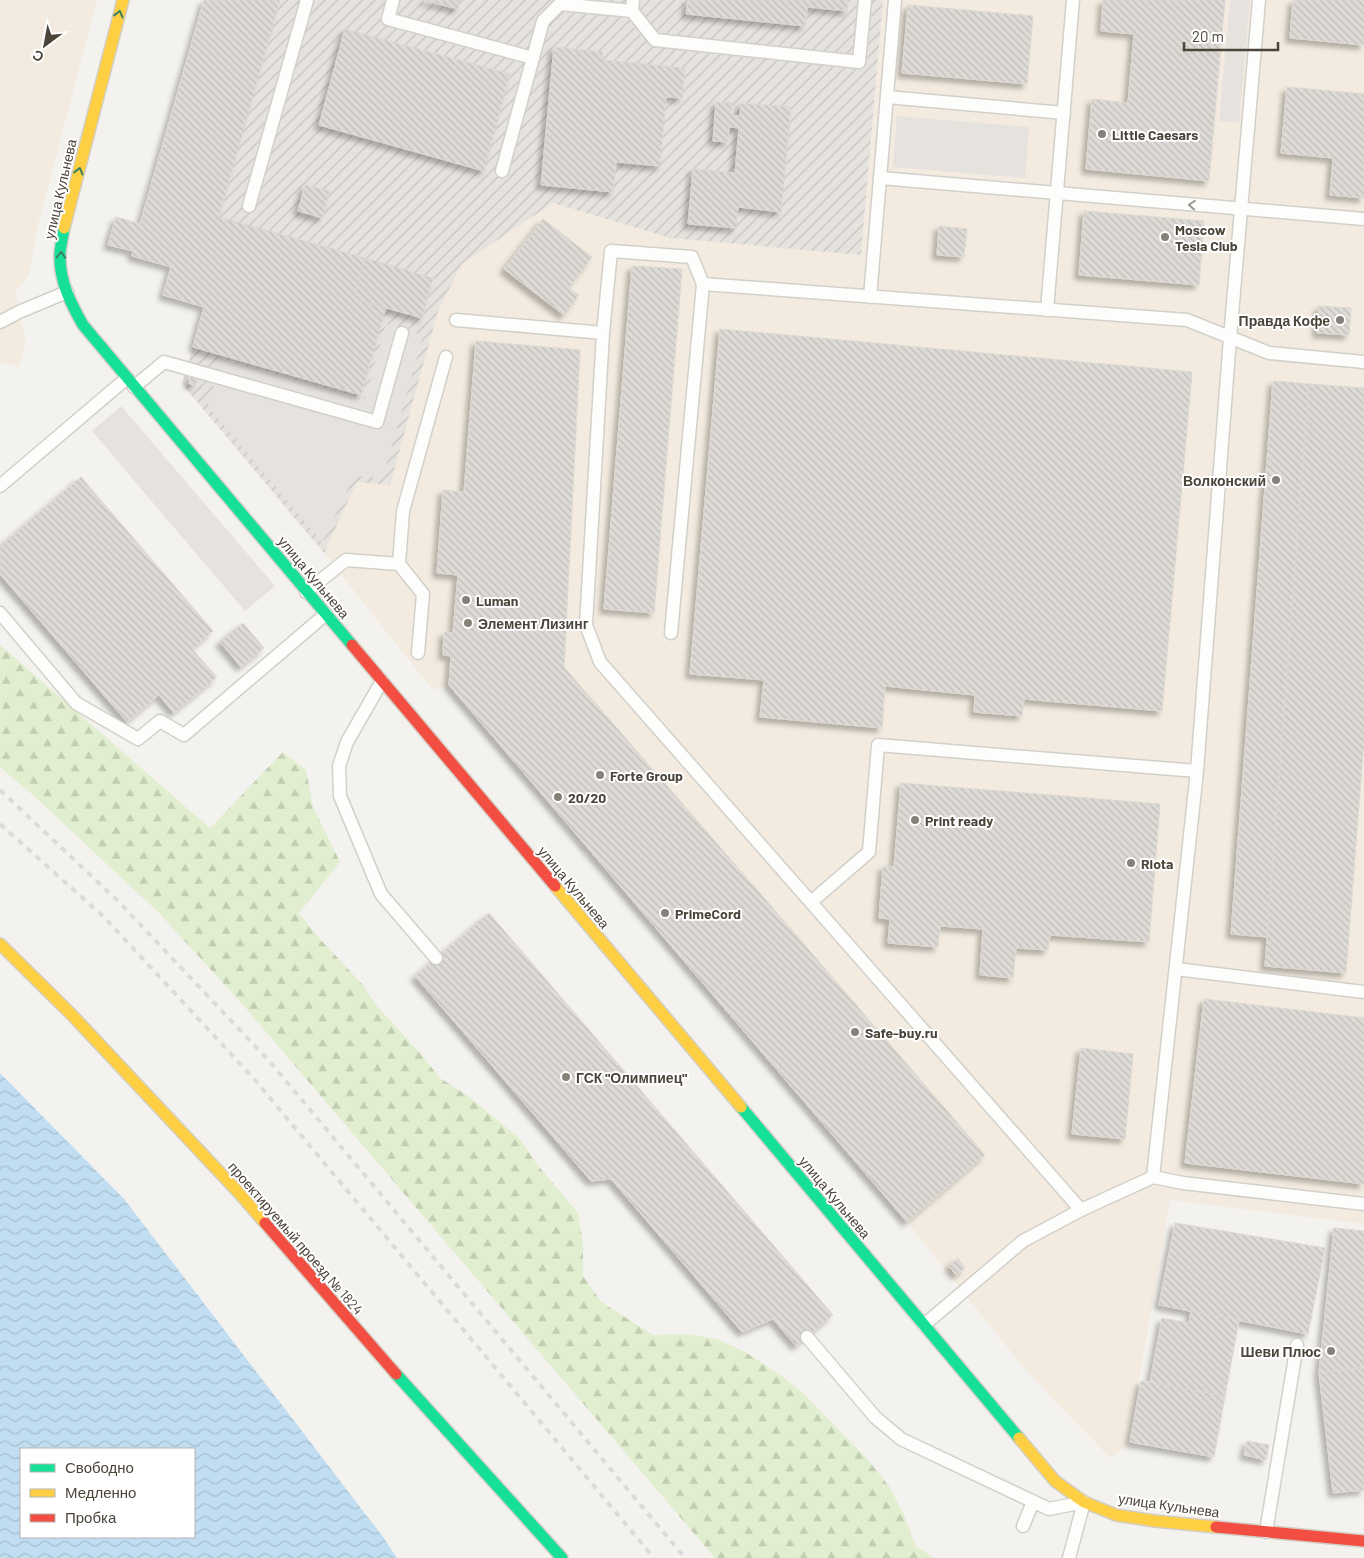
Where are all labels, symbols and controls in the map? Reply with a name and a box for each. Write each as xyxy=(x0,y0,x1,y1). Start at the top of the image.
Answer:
one-way arrow xyxy=(113,9,124,18)
north arrow xyxy=(20,20,70,70)
scale bar xyxy=(1184,20,1278,52)
text: 20 m xyxy=(1192,27,1224,45)
text: С xyxy=(29,47,47,66)
place label: Little Caesars xyxy=(1112,126,1198,143)
marker: Little Caesars xyxy=(1096,128,1108,140)
street label: улица Кульнева xyxy=(40,137,80,241)
one-way arrow xyxy=(73,168,83,176)
one-way arrow xyxy=(1188,200,1196,211)
place label: Moscow Tesla Club xyxy=(1175,221,1238,254)
marker: Moscow Tesla Club xyxy=(1159,231,1171,243)
one-way arrow xyxy=(56,251,67,259)
place label: Правда Кофе xyxy=(1239,312,1330,329)
marker: Правда Кофе xyxy=(1334,314,1346,326)
place label: Волконский xyxy=(1183,472,1266,489)
marker: Волконский xyxy=(1270,474,1282,486)
street label: улица Кульнева xyxy=(275,532,353,622)
place label: Luman xyxy=(476,592,518,609)
marker: Luman xyxy=(460,594,472,606)
place label: Элемент Лизинг xyxy=(478,615,589,632)
marker: Элемент Лизинг xyxy=(462,617,474,629)
place label: Forte Group xyxy=(610,767,683,784)
marker: Forte Group xyxy=(594,769,606,781)
place label: 20/20 xyxy=(568,789,606,806)
marker: 20/20 xyxy=(552,791,564,803)
place label: Print ready xyxy=(925,812,993,829)
marker: Print ready xyxy=(909,814,921,826)
street label: улица Кульнева xyxy=(535,842,613,932)
place label: Riota xyxy=(1141,855,1173,872)
marker: Riota xyxy=(1125,857,1137,869)
place label: PrimeCord xyxy=(675,905,741,922)
marker: PrimeCord xyxy=(659,907,671,919)
place label: Safe-buy.ru xyxy=(865,1024,938,1041)
marker: Safe-buy.ru xyxy=(849,1026,861,1038)
place label: ГСК "Олимпиец" xyxy=(576,1069,687,1086)
marker: ГСК "Олимпиец" xyxy=(560,1071,572,1083)
street label: улица Кульнева xyxy=(796,1152,874,1242)
street label: проектируемый проезд № 1824 xyxy=(225,1158,367,1318)
place label: Шеви Плюс xyxy=(1241,1343,1321,1360)
marker: Шеви Плюс xyxy=(1325,1345,1337,1357)
legend xyxy=(20,1448,195,1538)
text: Свободно xyxy=(65,1458,134,1476)
text: Медленно xyxy=(65,1483,136,1501)
street label: улица Кульнева xyxy=(1117,1489,1221,1521)
text: Пробка xyxy=(65,1508,117,1526)

